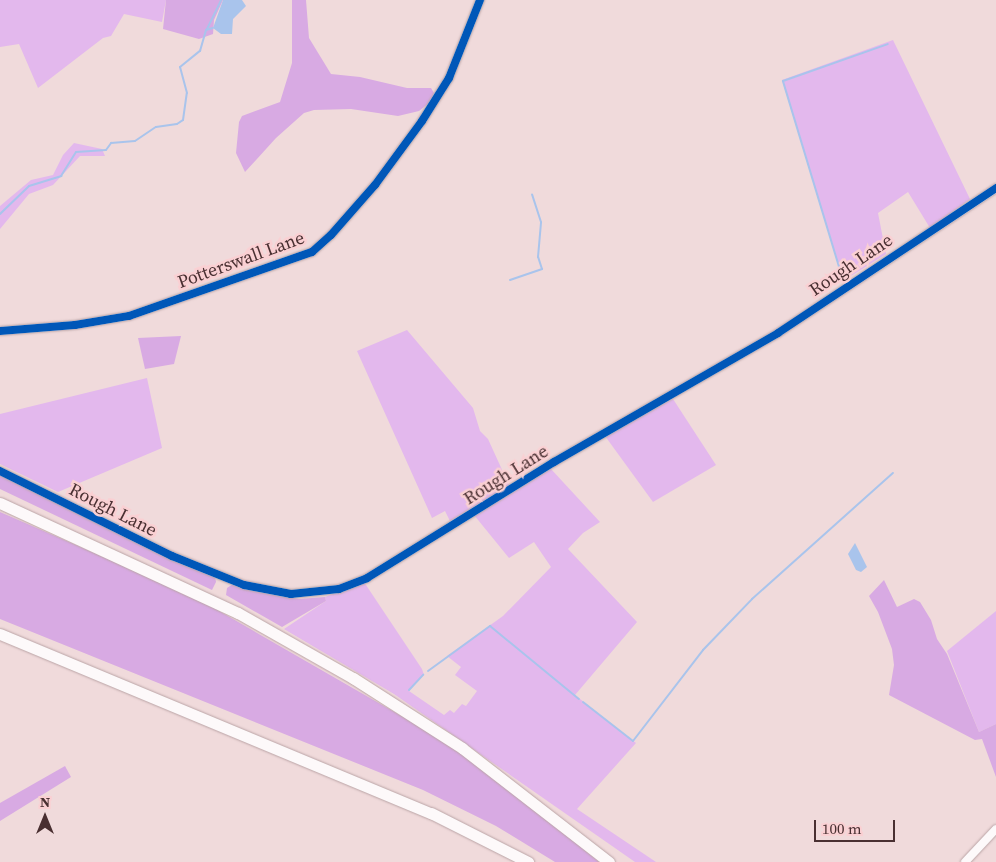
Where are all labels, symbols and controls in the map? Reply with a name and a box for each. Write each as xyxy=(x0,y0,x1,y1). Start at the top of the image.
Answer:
street label: Potterswall Lane xyxy=(175,227,307,293)
street label: Rough Lane xyxy=(805,229,897,301)
street label: Rough Lane xyxy=(460,441,552,509)
street label: Rough Lane xyxy=(65,479,161,541)
north arrow xyxy=(20,792,70,842)
text: N xyxy=(40,792,50,812)
scale bar xyxy=(816,810,897,842)
text: 100 m xyxy=(822,818,862,839)

